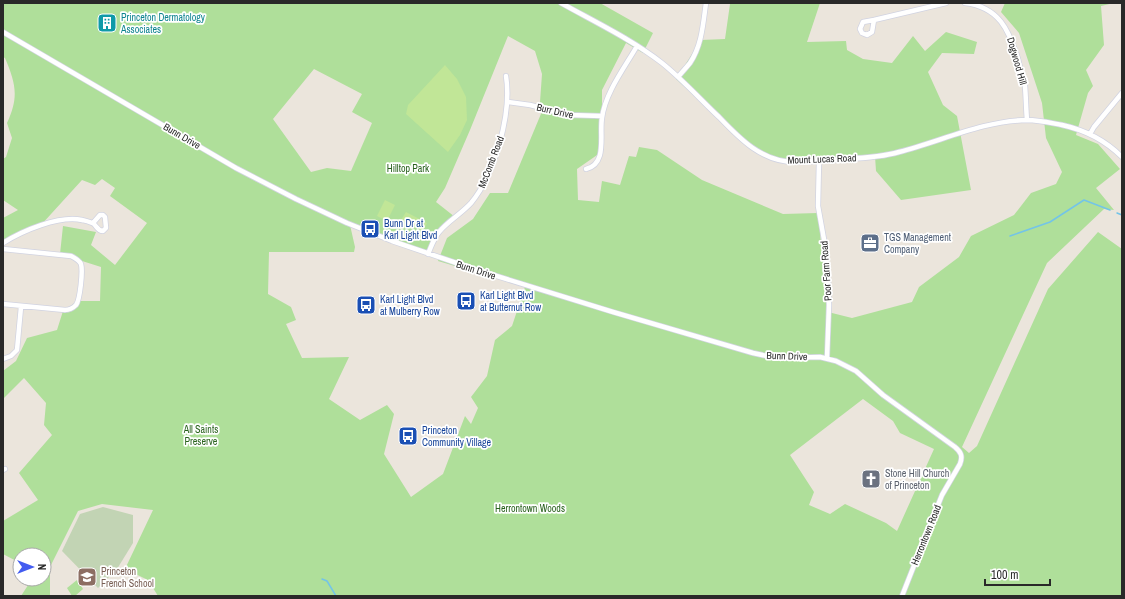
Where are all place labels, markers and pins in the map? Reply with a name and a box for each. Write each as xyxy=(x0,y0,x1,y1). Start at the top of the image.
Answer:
place label: Princeton Dermatology Associates xyxy=(120,11,206,36)
building icon: Princeton Dermatology Associates xyxy=(96,12,118,34)
place label: Bunn Dr at Karl Light Blvd xyxy=(384,217,437,242)
bus stop icon: Bunn Dr at Karl Light Blvd xyxy=(359,218,381,240)
place label: TGS Management Company xyxy=(884,231,952,256)
office icon: TGS Management Company xyxy=(859,232,881,254)
place label: Karl Light Blvd at Butternut Row xyxy=(480,289,541,314)
bus stop icon: Karl Light Blvd at Butternut Row xyxy=(455,290,477,312)
place label: Karl Light Blvd at Mulberry Row xyxy=(380,293,440,318)
bus stop icon: Karl Light Blvd at Mulberry Row xyxy=(355,294,377,316)
place label: Princeton Community Village xyxy=(422,424,492,449)
bus stop icon: Princeton Community Village xyxy=(397,425,419,447)
place label: Stone Hill Church of Princeton xyxy=(885,467,949,492)
church icon: Stone Hill Church of Princeton xyxy=(860,468,882,490)
place label: Princeton French School xyxy=(101,565,154,590)
school or university icon: Princeton French School xyxy=(76,566,98,588)

